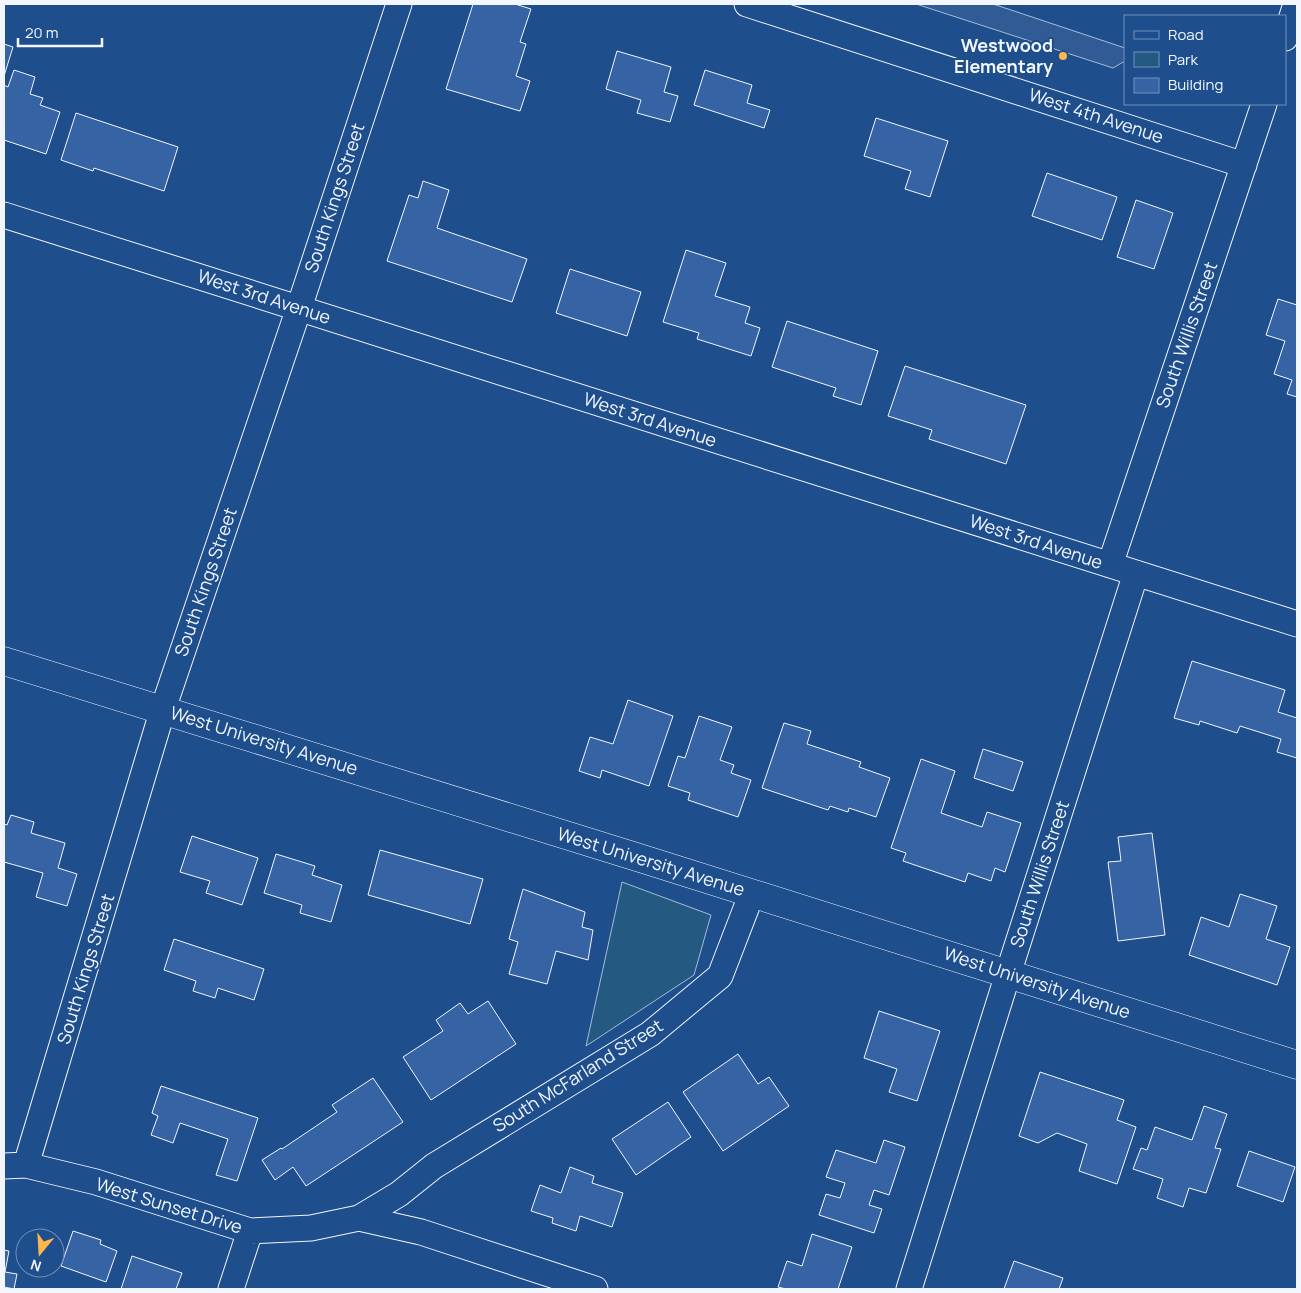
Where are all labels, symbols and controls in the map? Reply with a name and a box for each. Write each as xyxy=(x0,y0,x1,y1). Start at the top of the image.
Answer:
scale bar xyxy=(18,15,101,47)
legend xyxy=(1124,15,1286,105)
text: 20 m xyxy=(25,22,58,43)
text: Road xyxy=(1168,24,1204,45)
place label: Westwood Elementary xyxy=(954,33,1053,78)
text: Park xyxy=(1168,49,1198,70)
marker: Westwood Elementary xyxy=(1057,50,1069,62)
text: Building xyxy=(1168,74,1223,95)
street label: West 4th Avenue xyxy=(1026,82,1167,148)
street label: South Kings Street xyxy=(299,120,370,276)
street label: South Willis Street xyxy=(1150,258,1222,411)
street label: West 3rd Avenue xyxy=(195,263,334,329)
street label: West 3rd Avenue xyxy=(581,386,720,452)
street label: South Kings Street xyxy=(168,504,242,659)
street label: West 3rd Avenue xyxy=(967,508,1106,574)
street label: West University Avenue xyxy=(168,700,361,780)
street label: South Willis Street xyxy=(1004,797,1074,950)
street label: West University Avenue xyxy=(555,821,748,901)
street label: South Kings Street xyxy=(51,891,119,1047)
street label: West University Avenue xyxy=(941,941,1134,1024)
street label: South McFarland Street xyxy=(488,1013,667,1137)
street label: West Sunset Drive xyxy=(93,1171,245,1239)
north arrow xyxy=(15,1228,65,1278)
text: N xyxy=(28,1255,44,1276)

